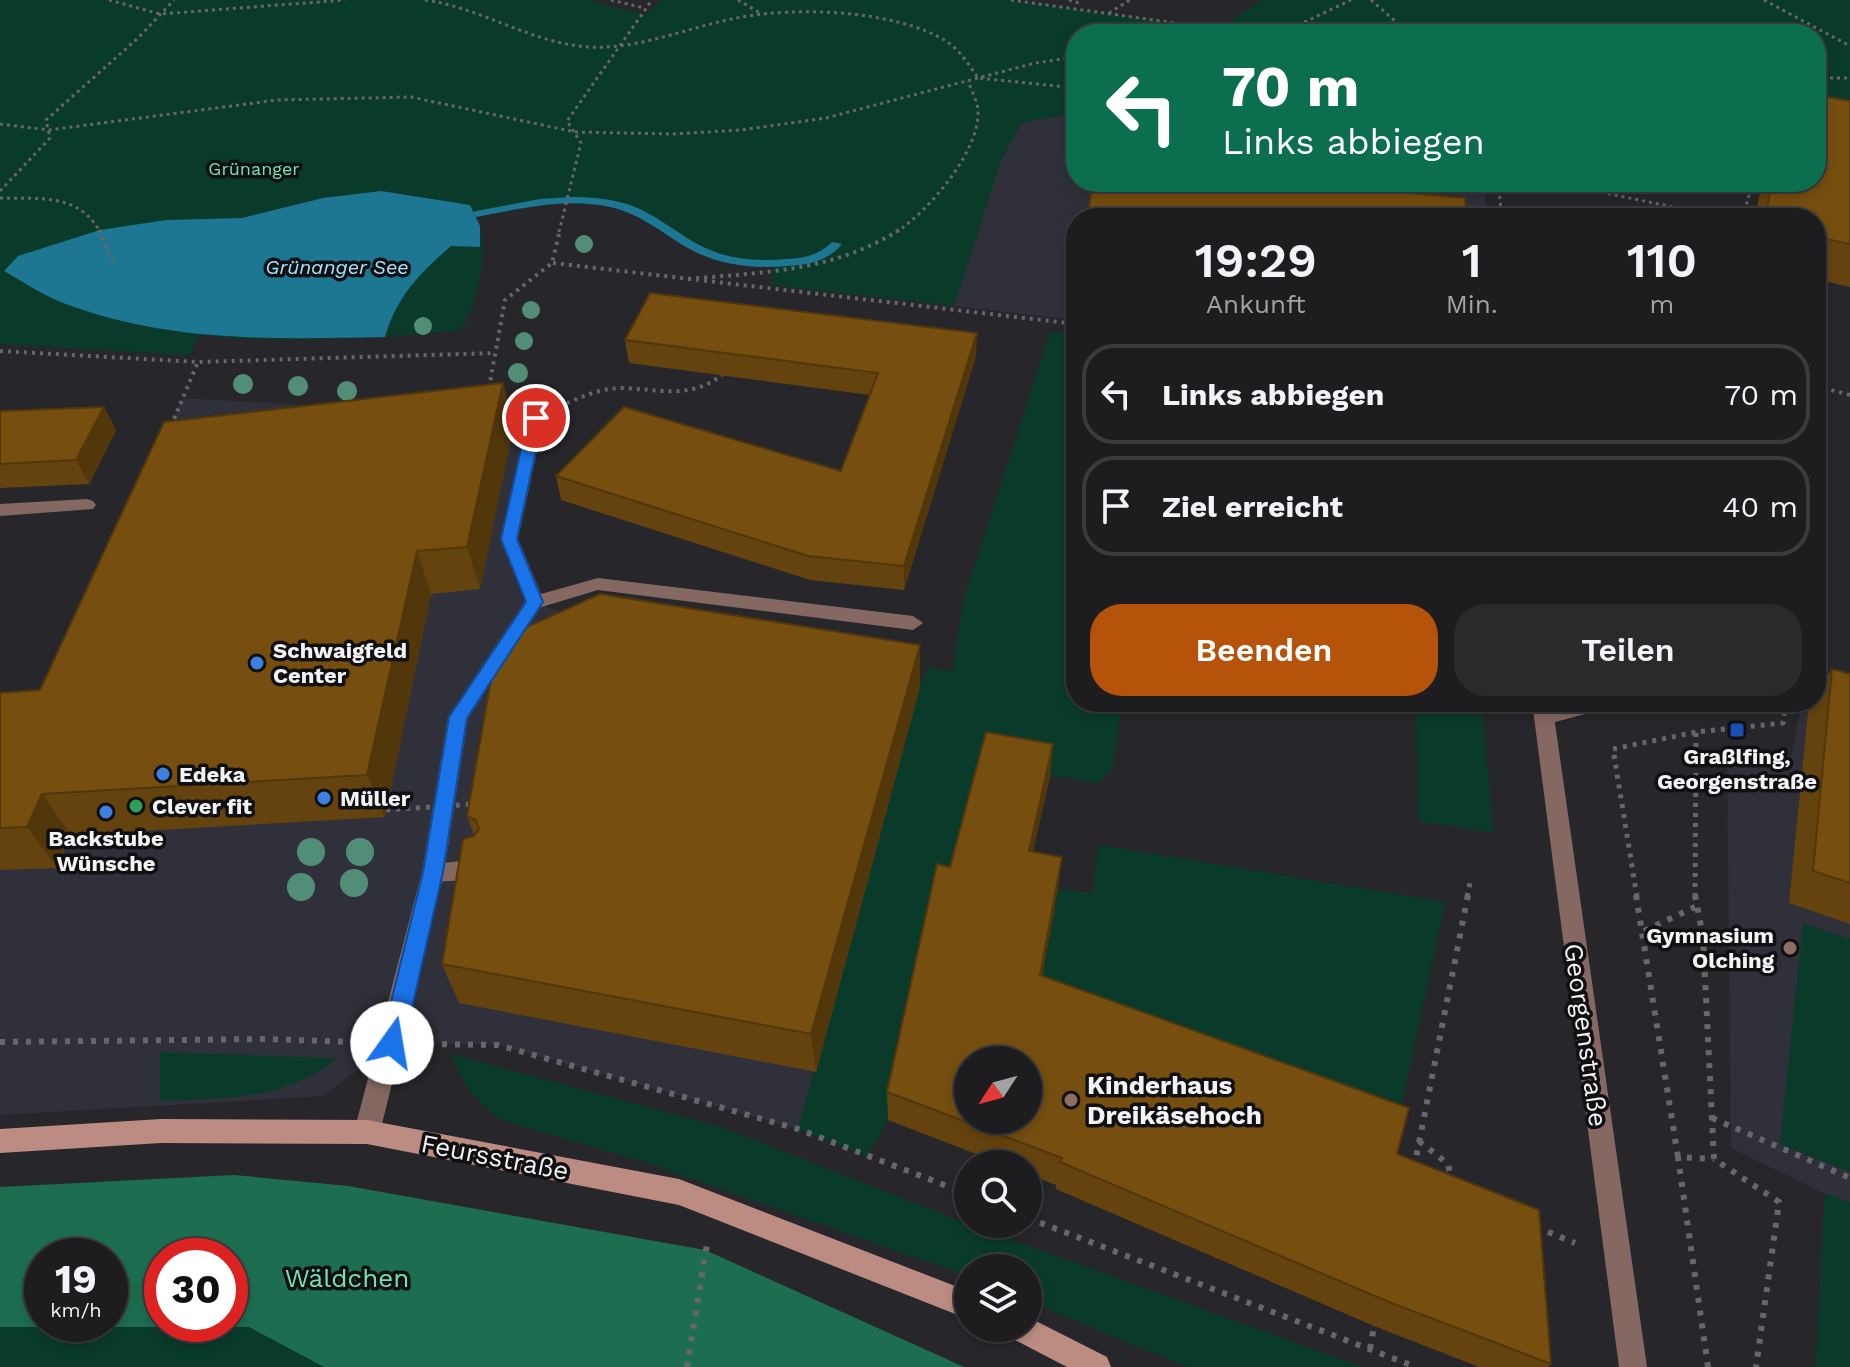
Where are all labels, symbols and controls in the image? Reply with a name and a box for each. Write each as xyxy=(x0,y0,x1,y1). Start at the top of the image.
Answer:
text: 70 m xyxy=(1222,54,1359,120)
icon: left xyxy=(1090,56,1194,160)
text: Links abbiegen xyxy=(1222,121,1485,163)
park label: Grünanger xyxy=(208,158,300,179)
text: 19:29 xyxy=(1195,232,1317,289)
text: 1 xyxy=(1462,232,1482,289)
text: 110 xyxy=(1627,232,1697,289)
water label: Grünanger See xyxy=(265,255,409,279)
text: Ankunft xyxy=(1206,289,1306,319)
text: Min. xyxy=(1446,289,1498,319)
text: m xyxy=(1649,289,1674,319)
icon: left xyxy=(1094,372,1138,416)
text: Links abbiegen xyxy=(1162,377,1384,412)
text: 70 m xyxy=(1724,377,1798,412)
pin xyxy=(502,384,570,452)
icon: arrive xyxy=(514,396,558,440)
icon: arrive xyxy=(1094,484,1138,528)
text: Ziel erreicht xyxy=(1162,489,1343,524)
text: 40 m xyxy=(1722,489,1798,524)
button: Beenden xyxy=(1090,604,1438,696)
button: Teilen xyxy=(1454,604,1802,696)
place label: Schwaigfeld Center xyxy=(273,638,407,688)
marker: Schwaigfeld Center xyxy=(248,654,266,672)
marker: Graßlfing, Georgenstraße xyxy=(1728,721,1746,739)
place label: Graßlfing, Georgenstraße xyxy=(1657,744,1817,794)
place label: Edeka xyxy=(179,762,246,787)
marker: Edeka xyxy=(154,765,172,783)
place label: Müller xyxy=(340,786,411,811)
marker: Müller xyxy=(315,789,333,807)
place label: Clever fit xyxy=(152,794,252,819)
marker: Clever fit xyxy=(127,797,145,815)
marker: Backstube Wünsche xyxy=(97,803,115,821)
place label: Backstube Wünsche xyxy=(48,826,164,876)
place label: Gymnasium Olching xyxy=(1646,923,1775,973)
marker: Gymnasium Olching xyxy=(1781,939,1799,957)
street label: Georgenstraße xyxy=(1558,941,1614,1129)
position arrow xyxy=(350,1001,434,1085)
north arrow xyxy=(954,1046,1042,1134)
map controls xyxy=(954,1046,1042,1342)
place label: Kinderhaus Dreikäsehoch xyxy=(1087,1070,1262,1130)
marker: Kinderhaus Dreikäsehoch xyxy=(1062,1091,1080,1109)
street label: Feursstraße xyxy=(419,1128,571,1186)
button: search xyxy=(954,1150,1042,1238)
speed limit sign: 30 xyxy=(144,1238,248,1342)
button: layers xyxy=(954,1254,1042,1342)
text: 19 xyxy=(55,1256,97,1303)
park label: Wäldchen xyxy=(285,1263,409,1293)
text: km/h xyxy=(50,1298,102,1322)

